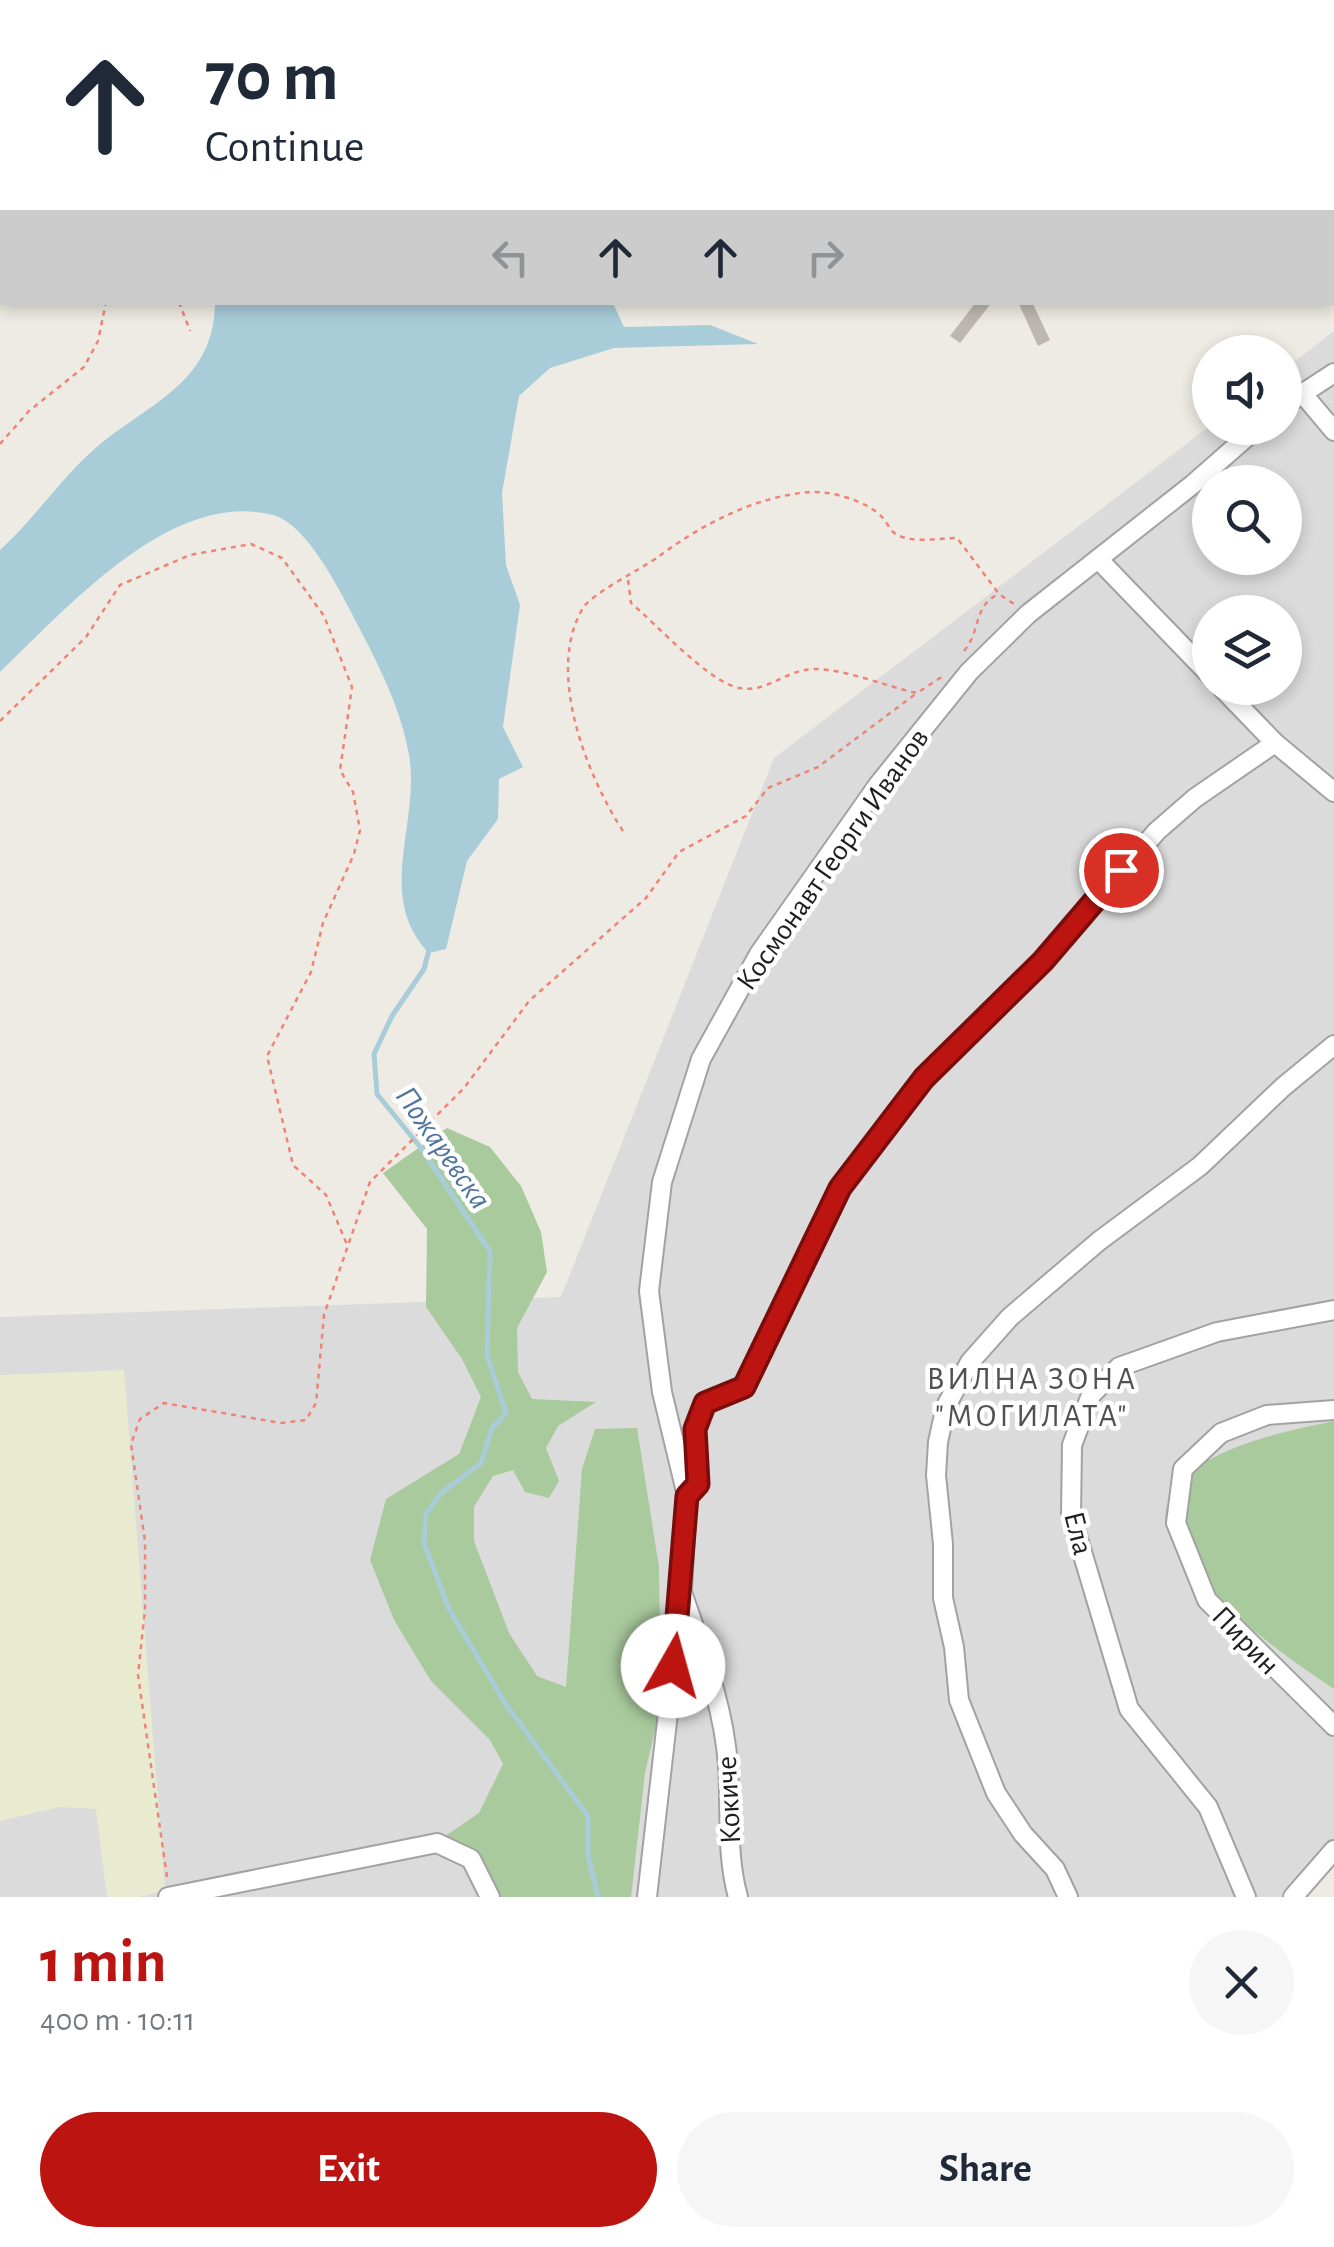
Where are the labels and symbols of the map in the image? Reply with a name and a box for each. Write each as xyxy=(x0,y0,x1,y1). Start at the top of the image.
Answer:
street label: Космонавт Георги Иванов xyxy=(731,723,935,996)
pin xyxy=(1079,828,1164,913)
water label: Пожаревска xyxy=(389,1080,497,1215)
district label: ВИЛНА ЗОНА "МОГИЛАТА" xyxy=(926,1363,1138,1432)
street label: Ела xyxy=(1058,1509,1098,1558)
street label: Пирин xyxy=(1206,1601,1285,1681)
position arrow xyxy=(621,1614,725,1718)
street label: Кокиче xyxy=(712,1755,746,1845)

